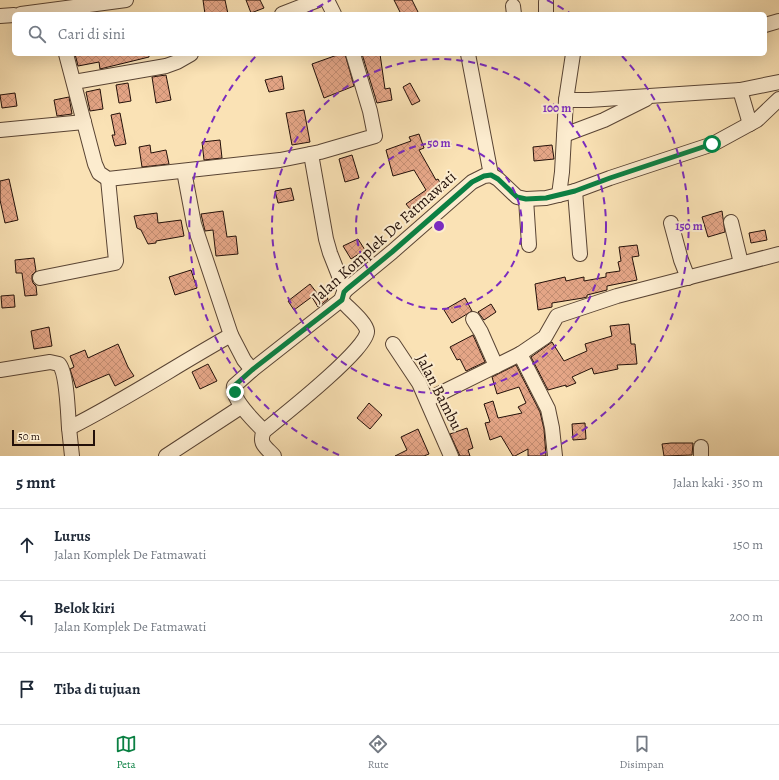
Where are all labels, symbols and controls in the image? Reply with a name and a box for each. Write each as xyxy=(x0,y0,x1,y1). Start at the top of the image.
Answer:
search box xyxy=(12,12,767,56)
icon: search xyxy=(26,23,48,45)
text: Cari di sini xyxy=(58,24,125,44)
text: 100 m xyxy=(543,100,571,116)
text: 50 m xyxy=(427,135,451,151)
route start xyxy=(703,135,721,153)
street label: Jalan Komplek De Fatmawati xyxy=(307,166,461,308)
text: 150 m xyxy=(675,218,703,234)
centre of rings xyxy=(432,219,446,233)
street label: Jalan Bambu xyxy=(410,350,468,434)
route end xyxy=(226,383,244,401)
scale bar xyxy=(12,428,95,447)
text: 50 m xyxy=(18,429,40,444)
text: 5 mnt xyxy=(16,471,56,494)
text: Jalan kaki · 350 m xyxy=(673,474,763,491)
text: Lurus xyxy=(54,526,91,546)
icon: ahead xyxy=(16,534,38,556)
text: 150 m xyxy=(733,536,763,553)
text: Jalan Komplek De Fatmawati xyxy=(54,546,206,563)
text: Belok kiri xyxy=(54,598,115,618)
icon: left xyxy=(16,606,38,628)
text: 200 m xyxy=(730,608,763,625)
text: Jalan Komplek De Fatmawati xyxy=(54,618,206,635)
icon: arrive xyxy=(16,678,38,700)
text: Tiba di tujuan xyxy=(54,679,140,699)
tab: Peta xyxy=(115,733,137,772)
tab: Rute xyxy=(367,733,389,772)
tab: Disimpan xyxy=(619,733,664,772)

